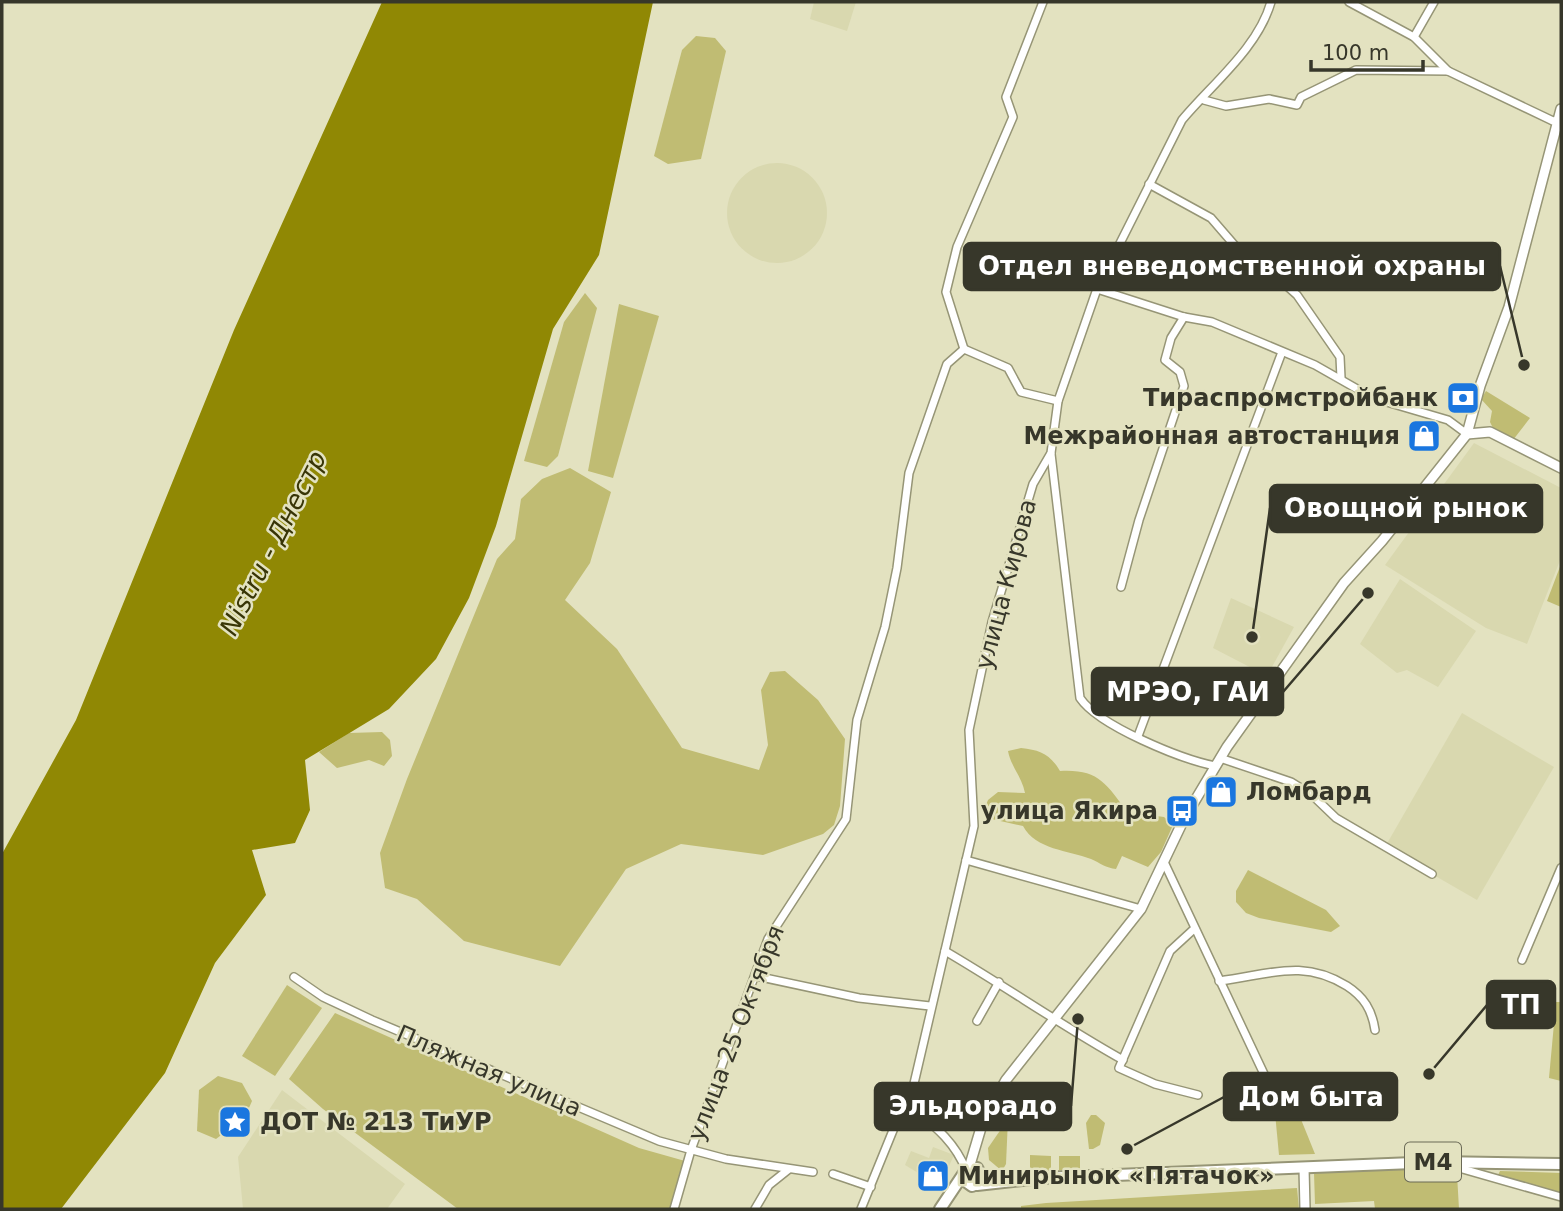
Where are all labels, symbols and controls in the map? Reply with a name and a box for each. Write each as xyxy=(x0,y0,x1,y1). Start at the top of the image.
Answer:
scale bar xyxy=(1311,28,1423,72)
text: 100 m xyxy=(1322,41,1389,65)
callout: Отдел вневедомственной охраны xyxy=(964,243,1500,290)
text: Отдел вневедомственной охраны xyxy=(978,251,1486,281)
bank icon: Тираспромстройбанк xyxy=(1444,379,1482,417)
place label: Тираспромстройбанк xyxy=(1143,384,1438,412)
shop icon: Межрайонная автостанция xyxy=(1405,417,1443,455)
place label: Межрайонная автостанция xyxy=(1023,422,1400,450)
water label: Nistru - Днестр xyxy=(214,446,332,640)
callout: Овощной рынок xyxy=(1270,485,1542,532)
text: Овощной рынок xyxy=(1284,493,1528,523)
street label: улица Кирова xyxy=(970,496,1042,672)
callout: МРЭО, ГАИ xyxy=(1092,668,1283,715)
text: МРЭО, ГАИ xyxy=(1106,677,1270,707)
shop icon: Ломбард xyxy=(1202,773,1240,811)
place label: Ломбард xyxy=(1246,778,1372,806)
bus stop icon: улица Якира xyxy=(1163,792,1201,830)
place label: улица Якира xyxy=(981,797,1158,825)
street label: улица 25 Октября xyxy=(682,921,790,1145)
callout: ТП xyxy=(1487,981,1555,1028)
text: ТП xyxy=(1501,990,1541,1020)
street label: Пляжная улица xyxy=(392,1019,586,1123)
callout: Дом быта xyxy=(1224,1073,1397,1120)
text: Дом быта xyxy=(1238,1082,1384,1112)
callout: Эльдорадо xyxy=(875,1083,1071,1130)
text: Эльдорадо xyxy=(889,1091,1057,1121)
place icon: ДОТ № 213 ТиУР xyxy=(216,1103,254,1141)
place label: ДОТ № 213 ТиУР xyxy=(260,1108,491,1136)
road number: M4 xyxy=(1405,1142,1461,1182)
shop icon: Минирынок «Пятачок» xyxy=(914,1157,952,1195)
place label: Минирынок «Пятачок» xyxy=(958,1162,1275,1190)

